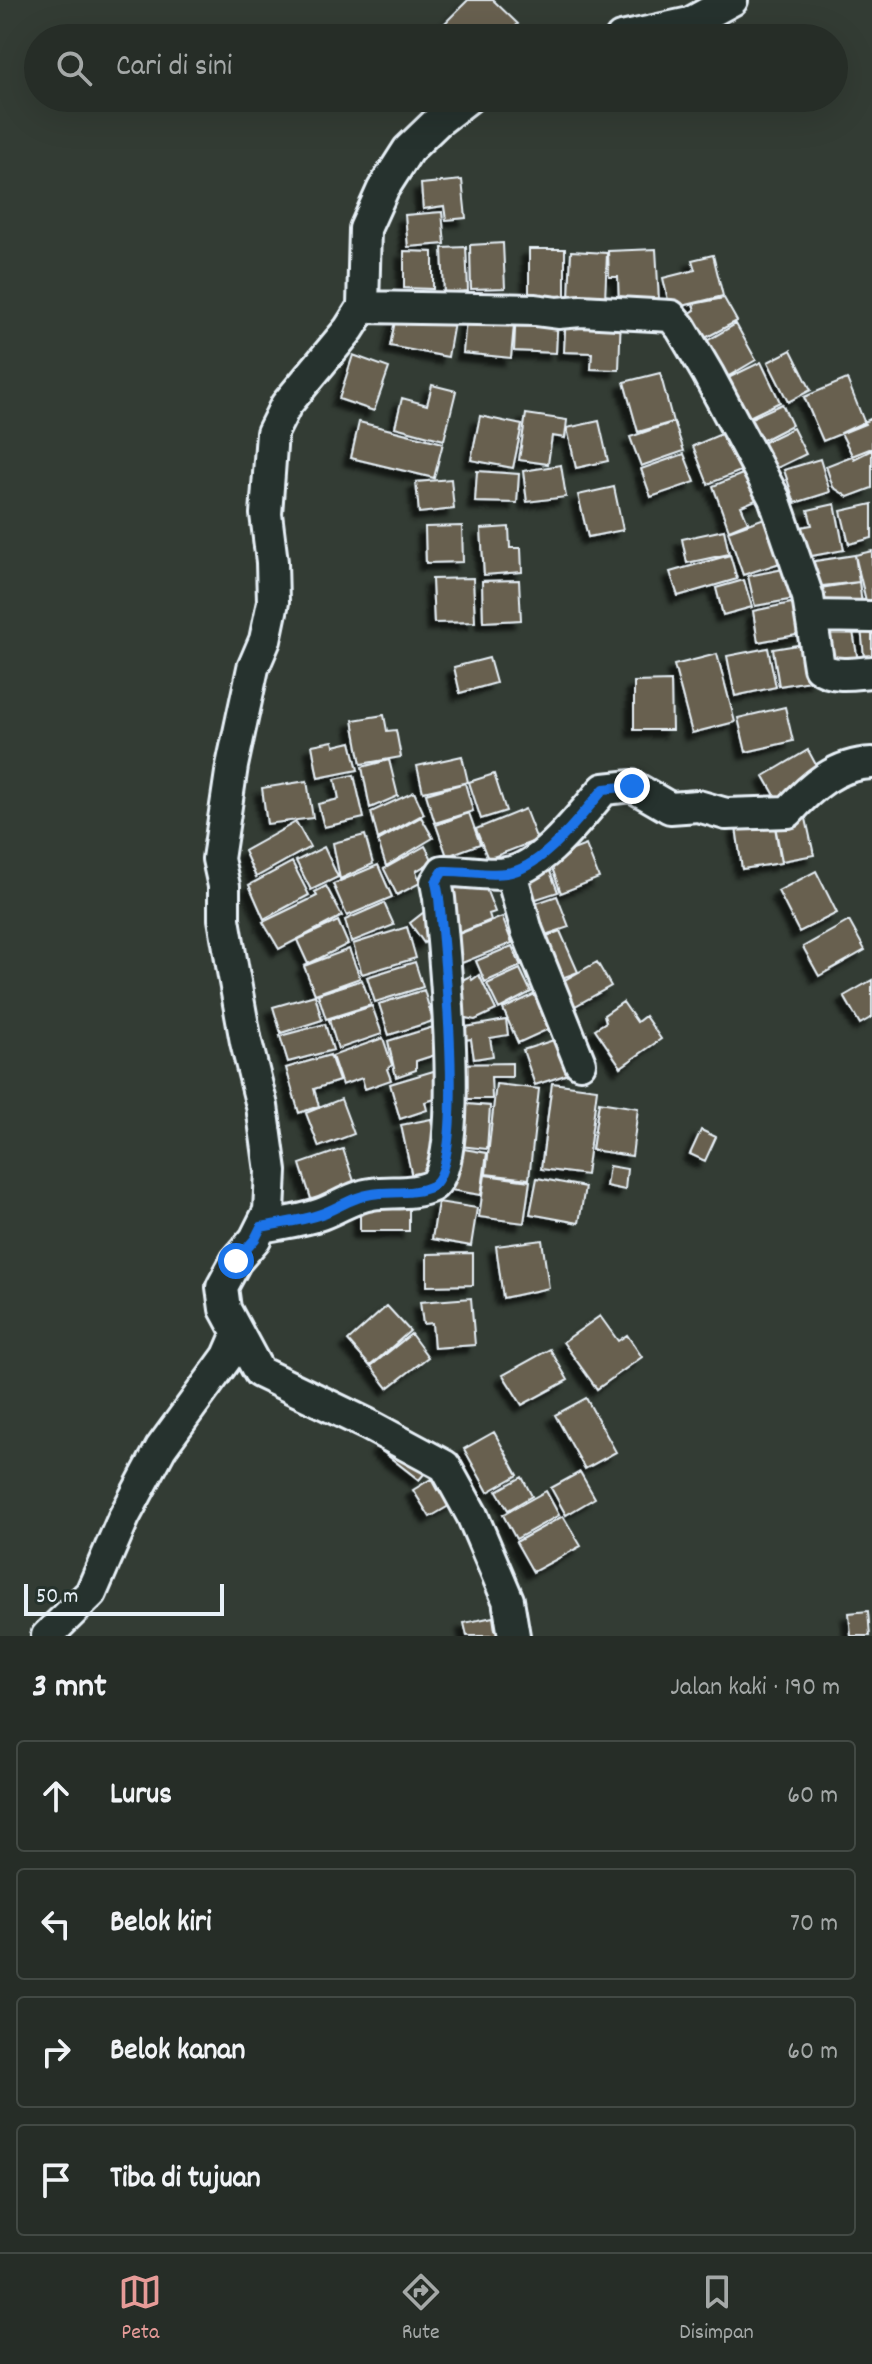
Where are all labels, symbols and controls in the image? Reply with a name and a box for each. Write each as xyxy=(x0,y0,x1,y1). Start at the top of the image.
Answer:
search box xyxy=(24,24,848,112)
icon: search xyxy=(52,46,96,90)
text: Cari di sini xyxy=(116,47,232,90)
route end xyxy=(614,768,650,804)
route start xyxy=(218,1243,254,1279)
scale bar xyxy=(24,1580,224,1616)
text: 50 m xyxy=(36,1582,78,1613)
text: 3 mnt xyxy=(32,1664,107,1713)
text: Jalan kaki · 190 m xyxy=(670,1670,840,1707)
icon: ahead xyxy=(34,1774,78,1818)
text: Lurus xyxy=(110,1775,172,1818)
text: 60 m xyxy=(787,1778,838,1815)
icon: left xyxy=(34,1902,78,1946)
text: Belok kiri xyxy=(110,1903,212,1946)
text: 70 m xyxy=(790,1906,838,1943)
icon: right xyxy=(34,2030,78,2074)
text: Belok kanan xyxy=(110,2031,245,2074)
text: 60 m xyxy=(787,2034,838,2071)
icon: arrive xyxy=(34,2158,78,2202)
text: Tiba di tujuan xyxy=(110,2159,261,2202)
tab: Peta xyxy=(118,2270,162,2349)
tab: Rute xyxy=(399,2270,443,2349)
tab: Disimpan xyxy=(679,2270,754,2349)

